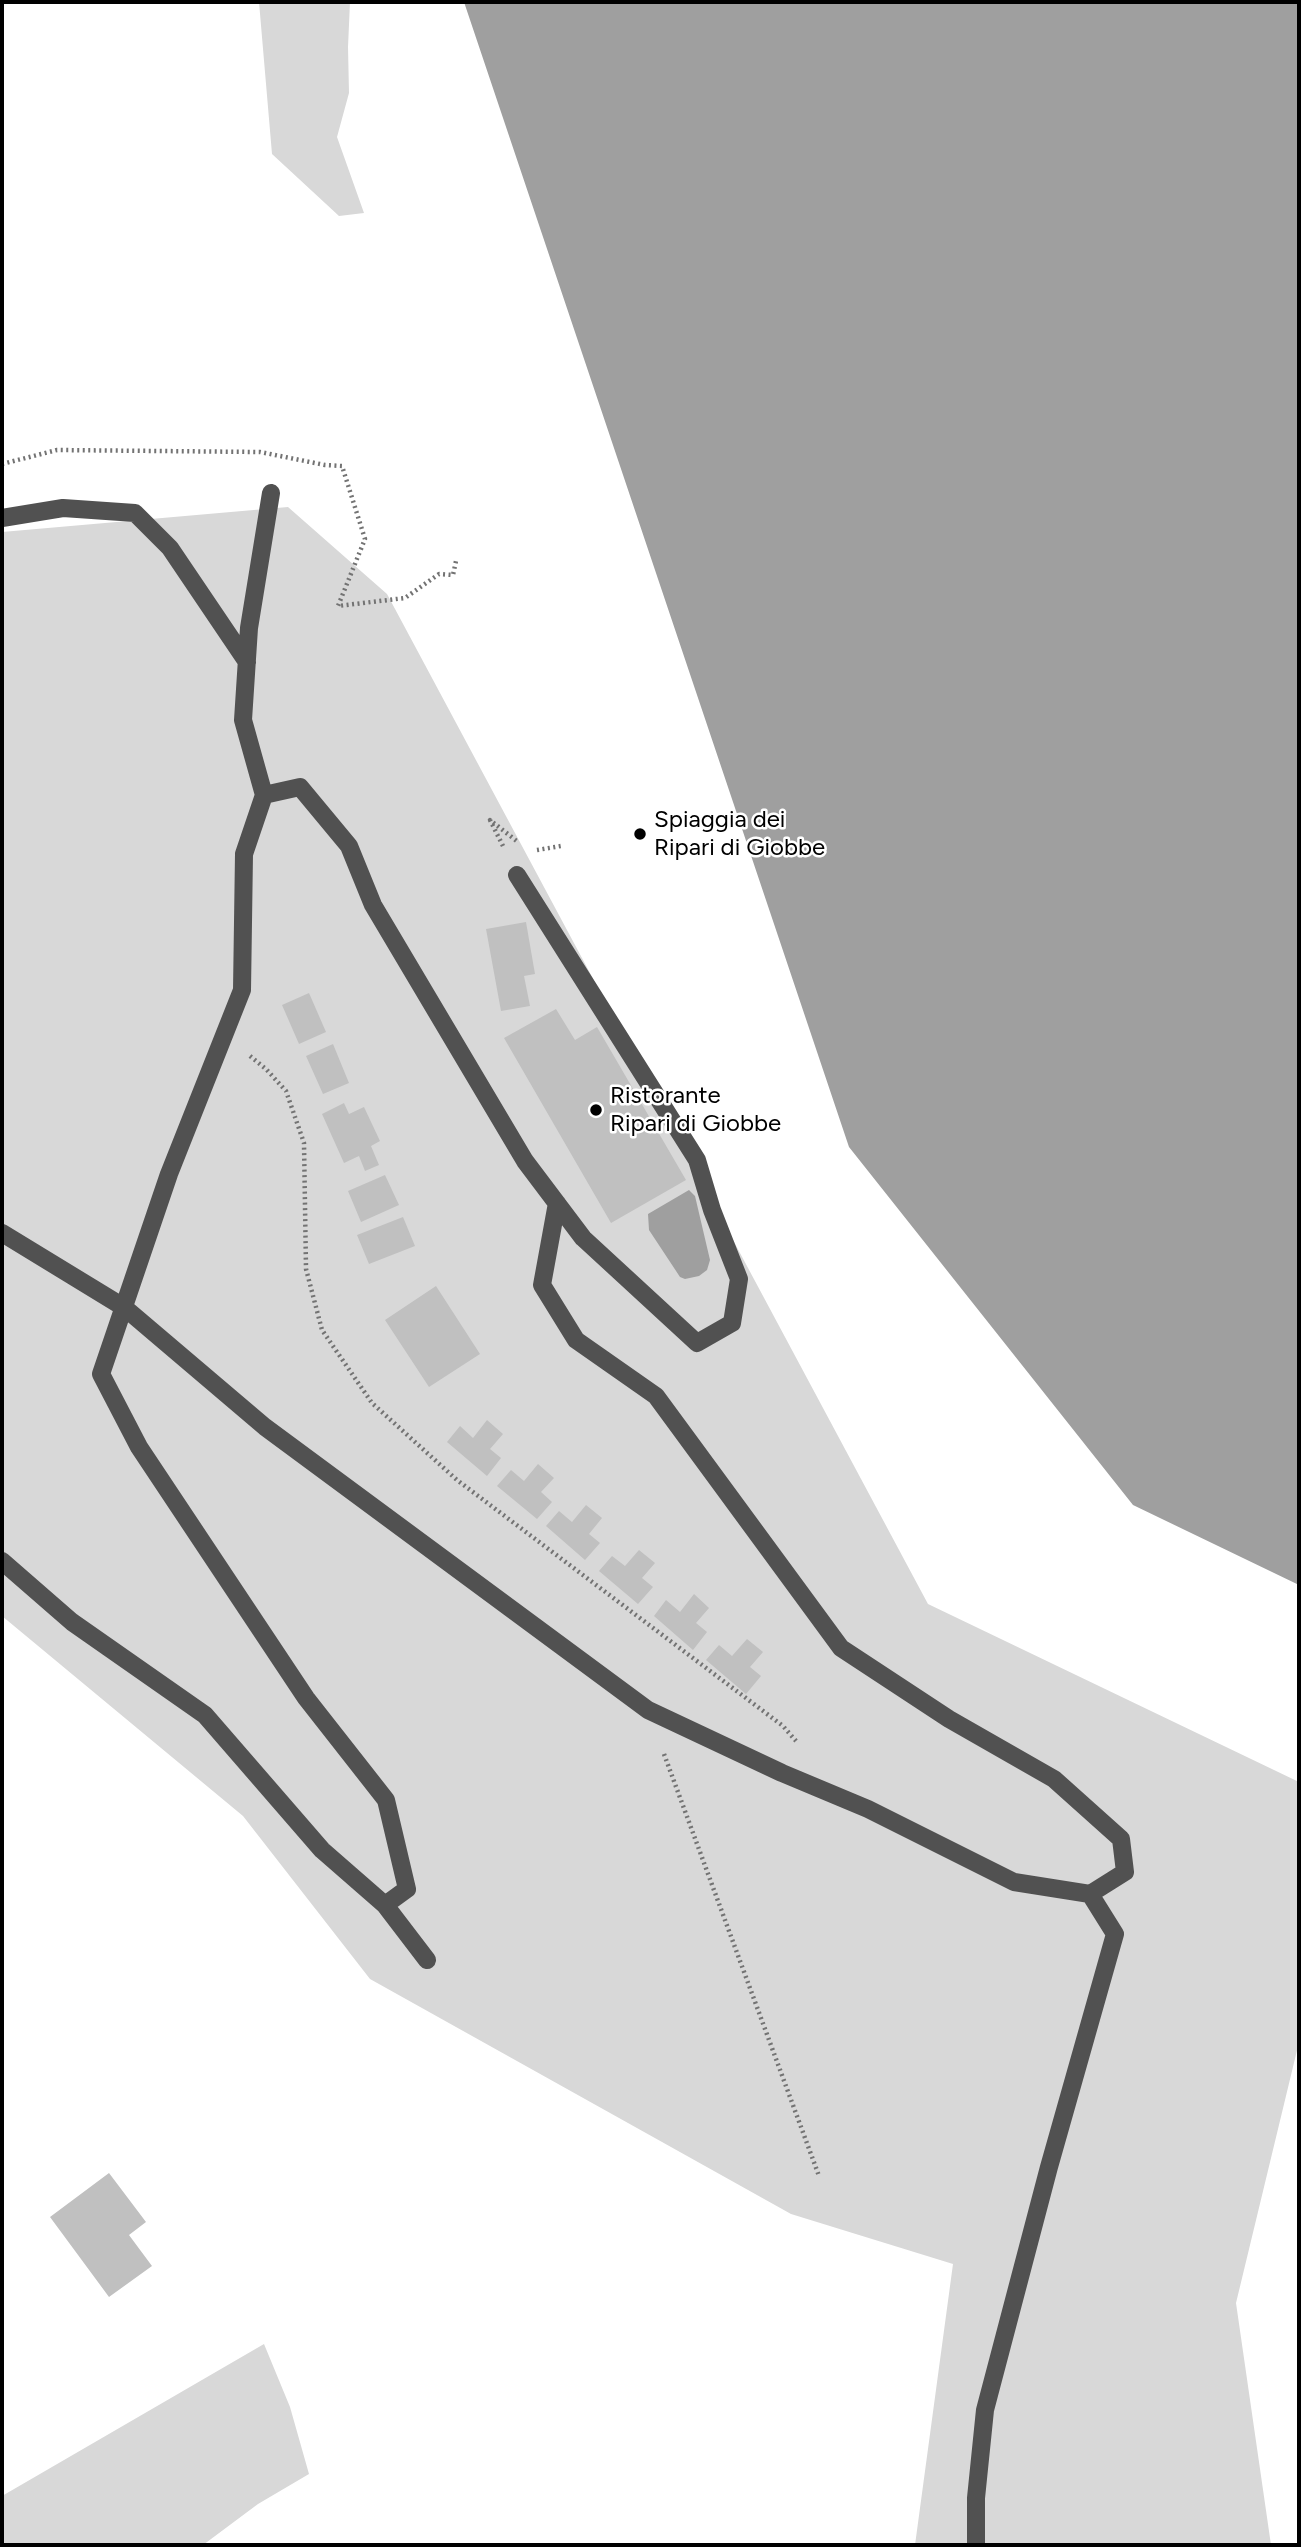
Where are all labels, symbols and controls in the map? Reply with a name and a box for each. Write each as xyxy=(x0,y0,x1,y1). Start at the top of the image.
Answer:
place label: Spiaggia dei Ripari di Giobbe xyxy=(654,806,825,862)
marker: Spiaggia dei Ripari di Giobbe xyxy=(632,826,648,842)
place label: Ristorante Ripari di Giobbe xyxy=(610,1082,781,1138)
marker: Ristorante Ripari di Giobbe xyxy=(588,1102,604,1118)

